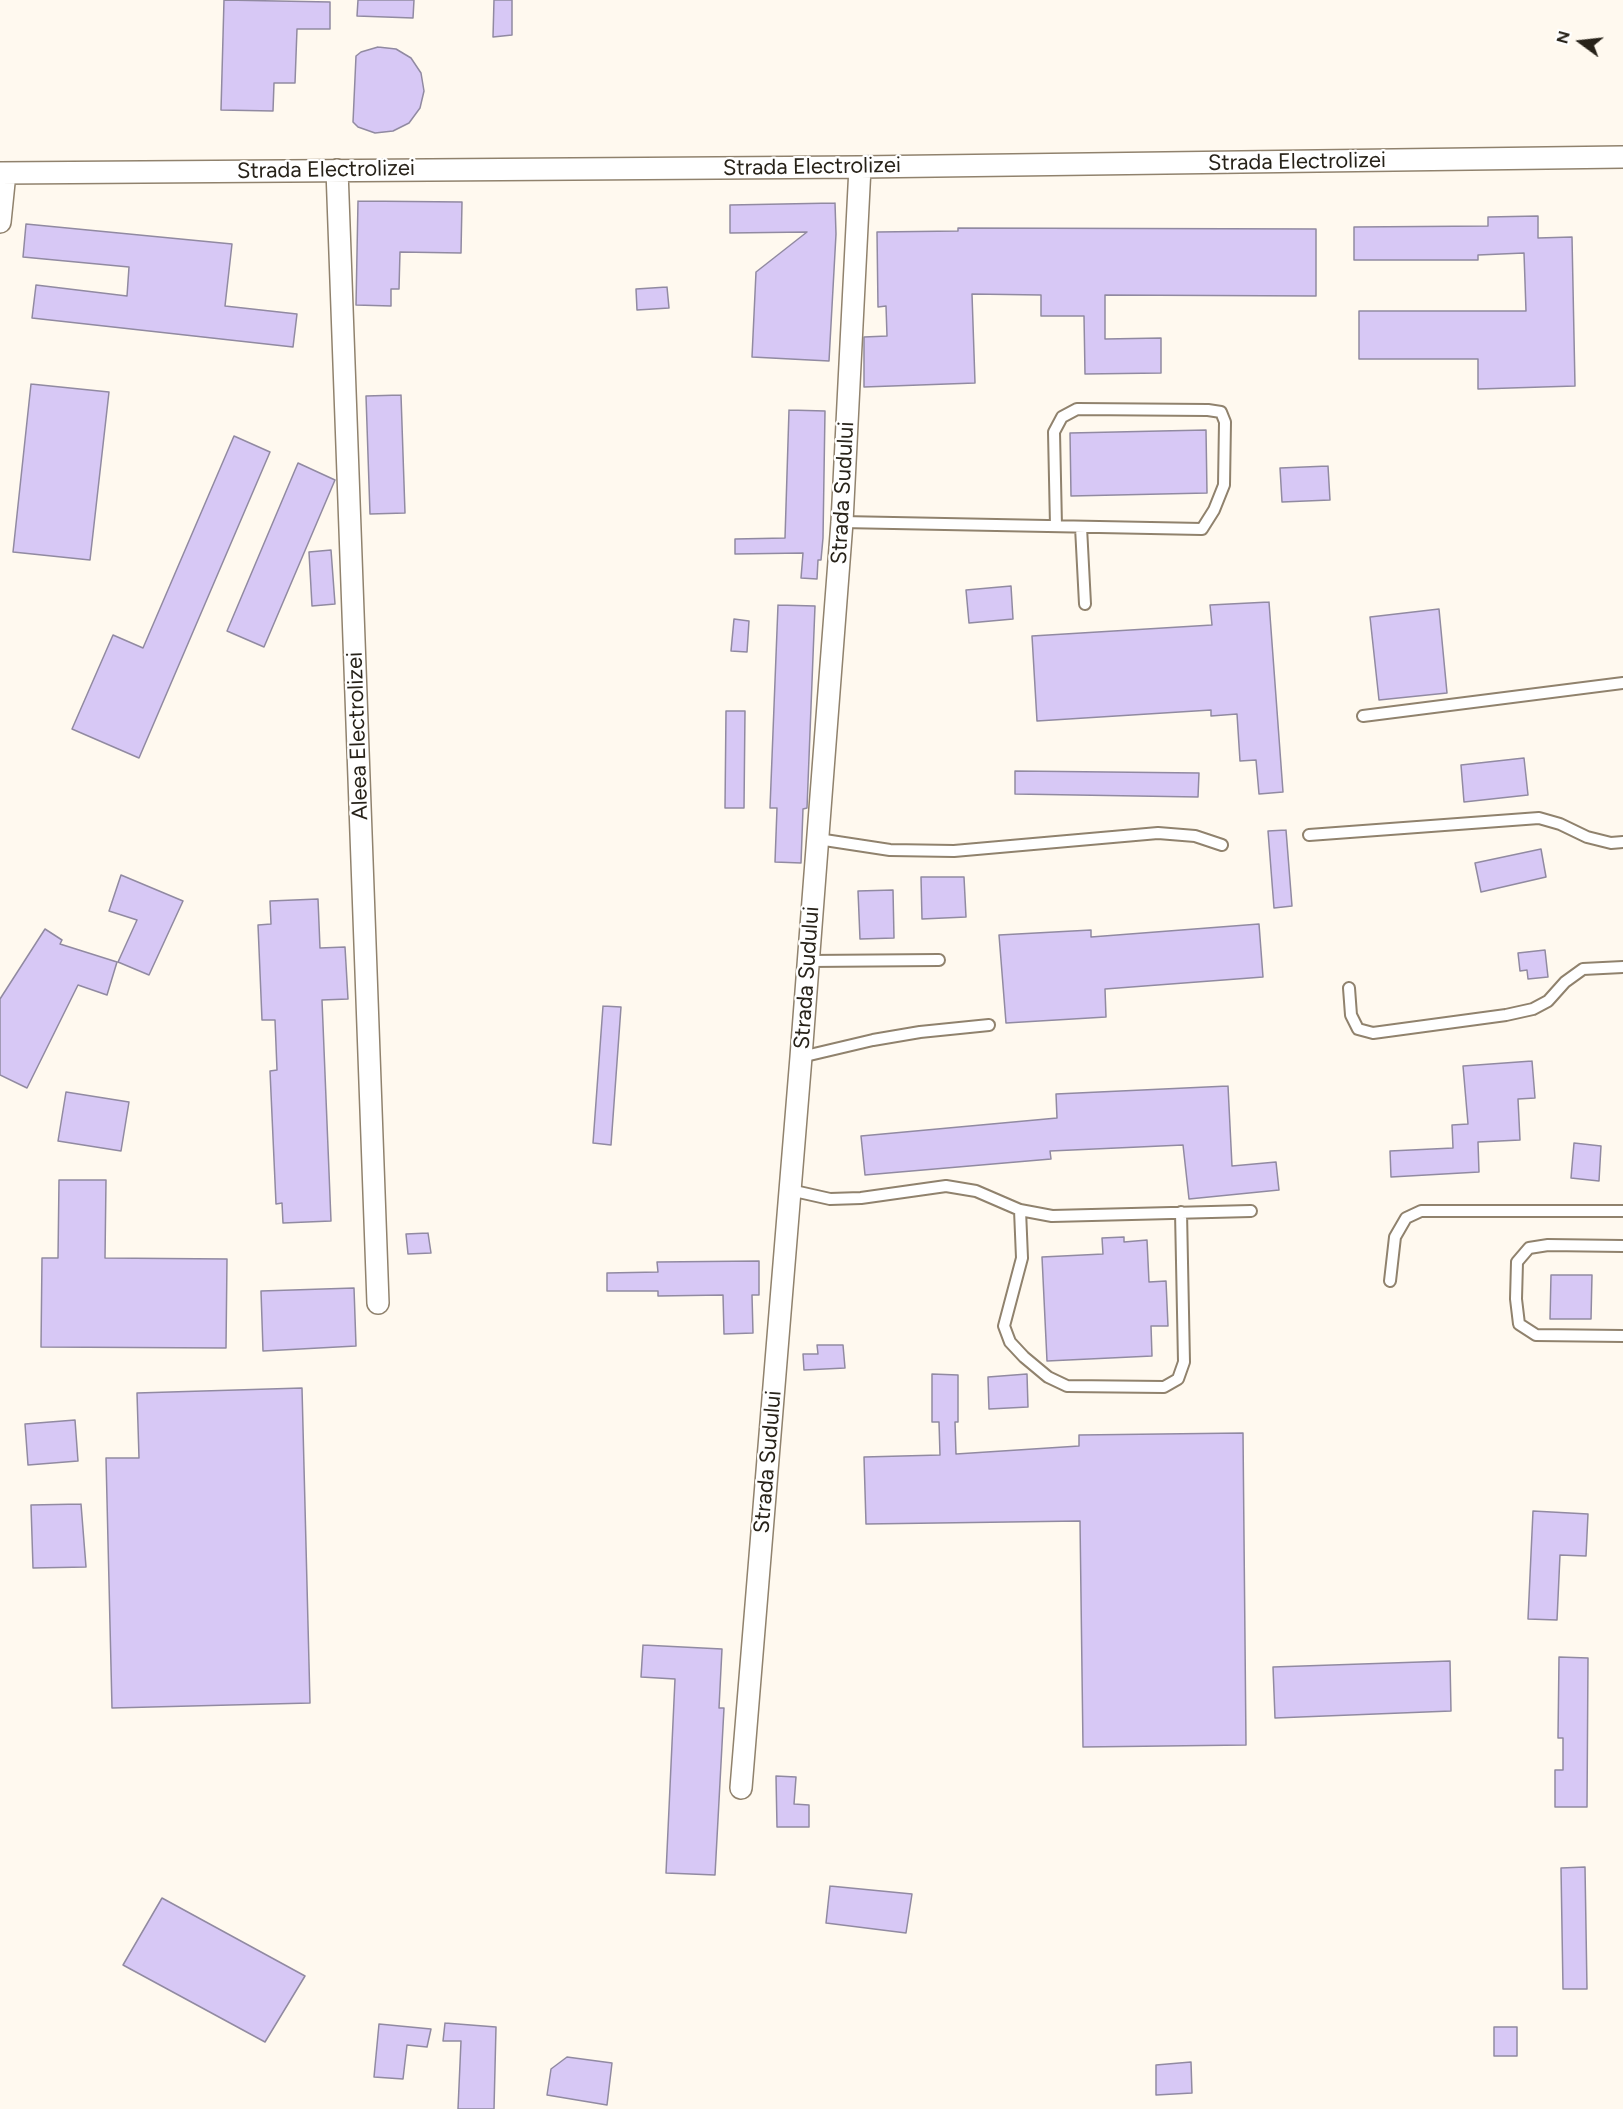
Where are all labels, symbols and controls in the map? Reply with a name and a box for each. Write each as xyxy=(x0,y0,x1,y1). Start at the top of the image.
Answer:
north arrow xyxy=(1551,12,1611,72)
text: N xyxy=(1552,29,1574,46)
street label: Strada Electrolizei xyxy=(1208,147,1386,177)
street label: Strada Electrolizei xyxy=(723,152,901,182)
street label: Strada Electrolizei xyxy=(237,155,415,185)
street label: Strada Sudului xyxy=(826,421,860,565)
street label: Aleea Electrolizei xyxy=(342,651,374,821)
street label: Strada Sudului xyxy=(789,906,825,1050)
street label: Strada Sudului xyxy=(749,1390,787,1534)

